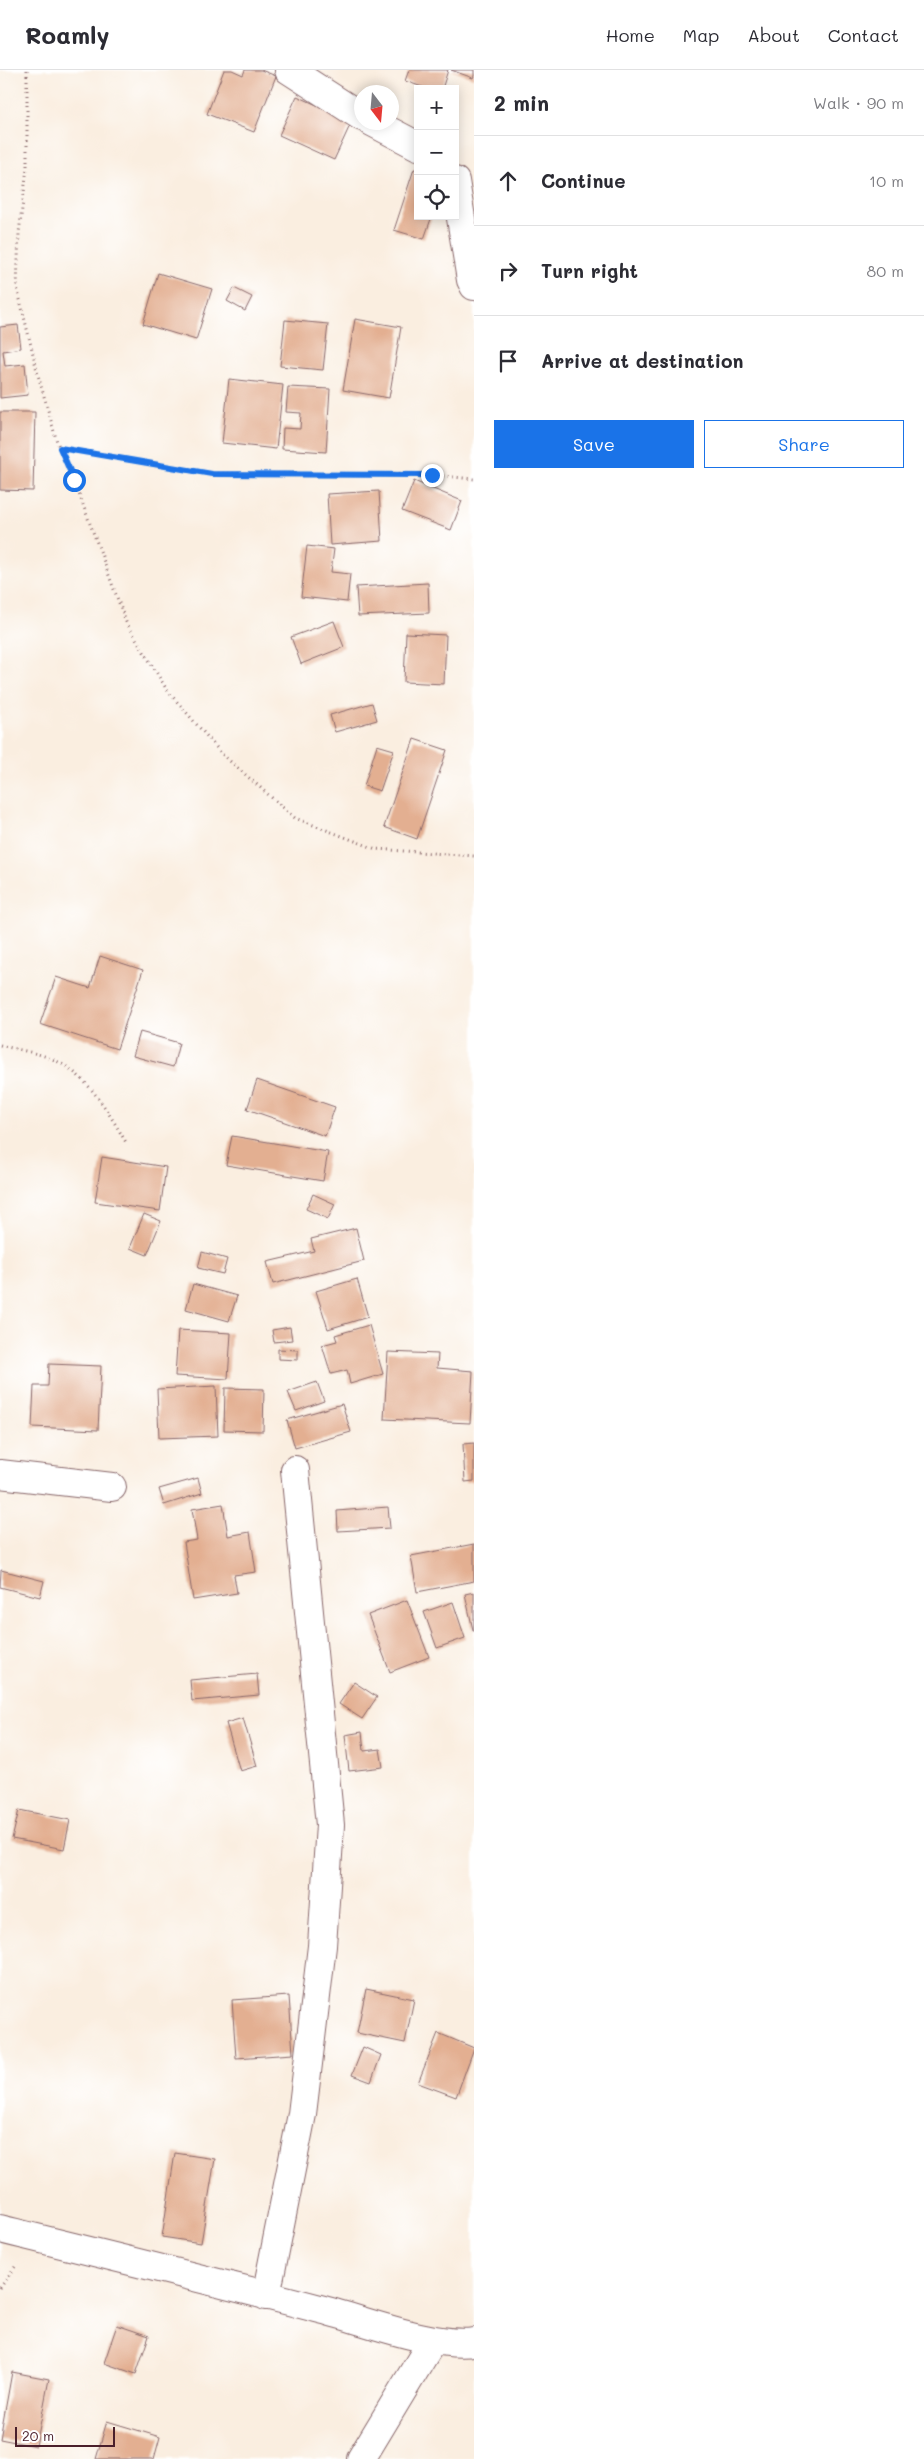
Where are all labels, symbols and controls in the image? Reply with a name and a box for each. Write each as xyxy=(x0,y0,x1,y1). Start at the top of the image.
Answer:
text: Roamly xyxy=(25,19,109,50)
text: Home xyxy=(606,23,655,47)
text: Map xyxy=(683,23,719,47)
text: About xyxy=(747,23,800,47)
text: Contact xyxy=(828,23,899,47)
north arrow xyxy=(354,85,399,130)
map controls xyxy=(414,85,459,220)
button: + xyxy=(414,85,459,130)
text: 2 min xyxy=(494,89,549,116)
text: Walk · 90 m xyxy=(813,92,904,113)
button: − xyxy=(414,130,459,175)
icon: ahead xyxy=(494,167,522,195)
text: Continue xyxy=(541,168,626,193)
text: 10 m xyxy=(869,170,904,191)
button: locate xyxy=(414,175,459,220)
icon: right xyxy=(494,257,522,285)
text: Turn right xyxy=(541,258,638,283)
text: 80 m xyxy=(867,260,904,281)
icon: arrive xyxy=(494,347,522,375)
text: Arrive at destination xyxy=(541,348,744,373)
button: Save xyxy=(494,420,694,468)
button: Share xyxy=(704,420,904,468)
route end xyxy=(421,464,444,487)
route start xyxy=(63,469,86,492)
scale bar xyxy=(15,2424,115,2447)
text: 20 m xyxy=(22,2426,54,2445)

